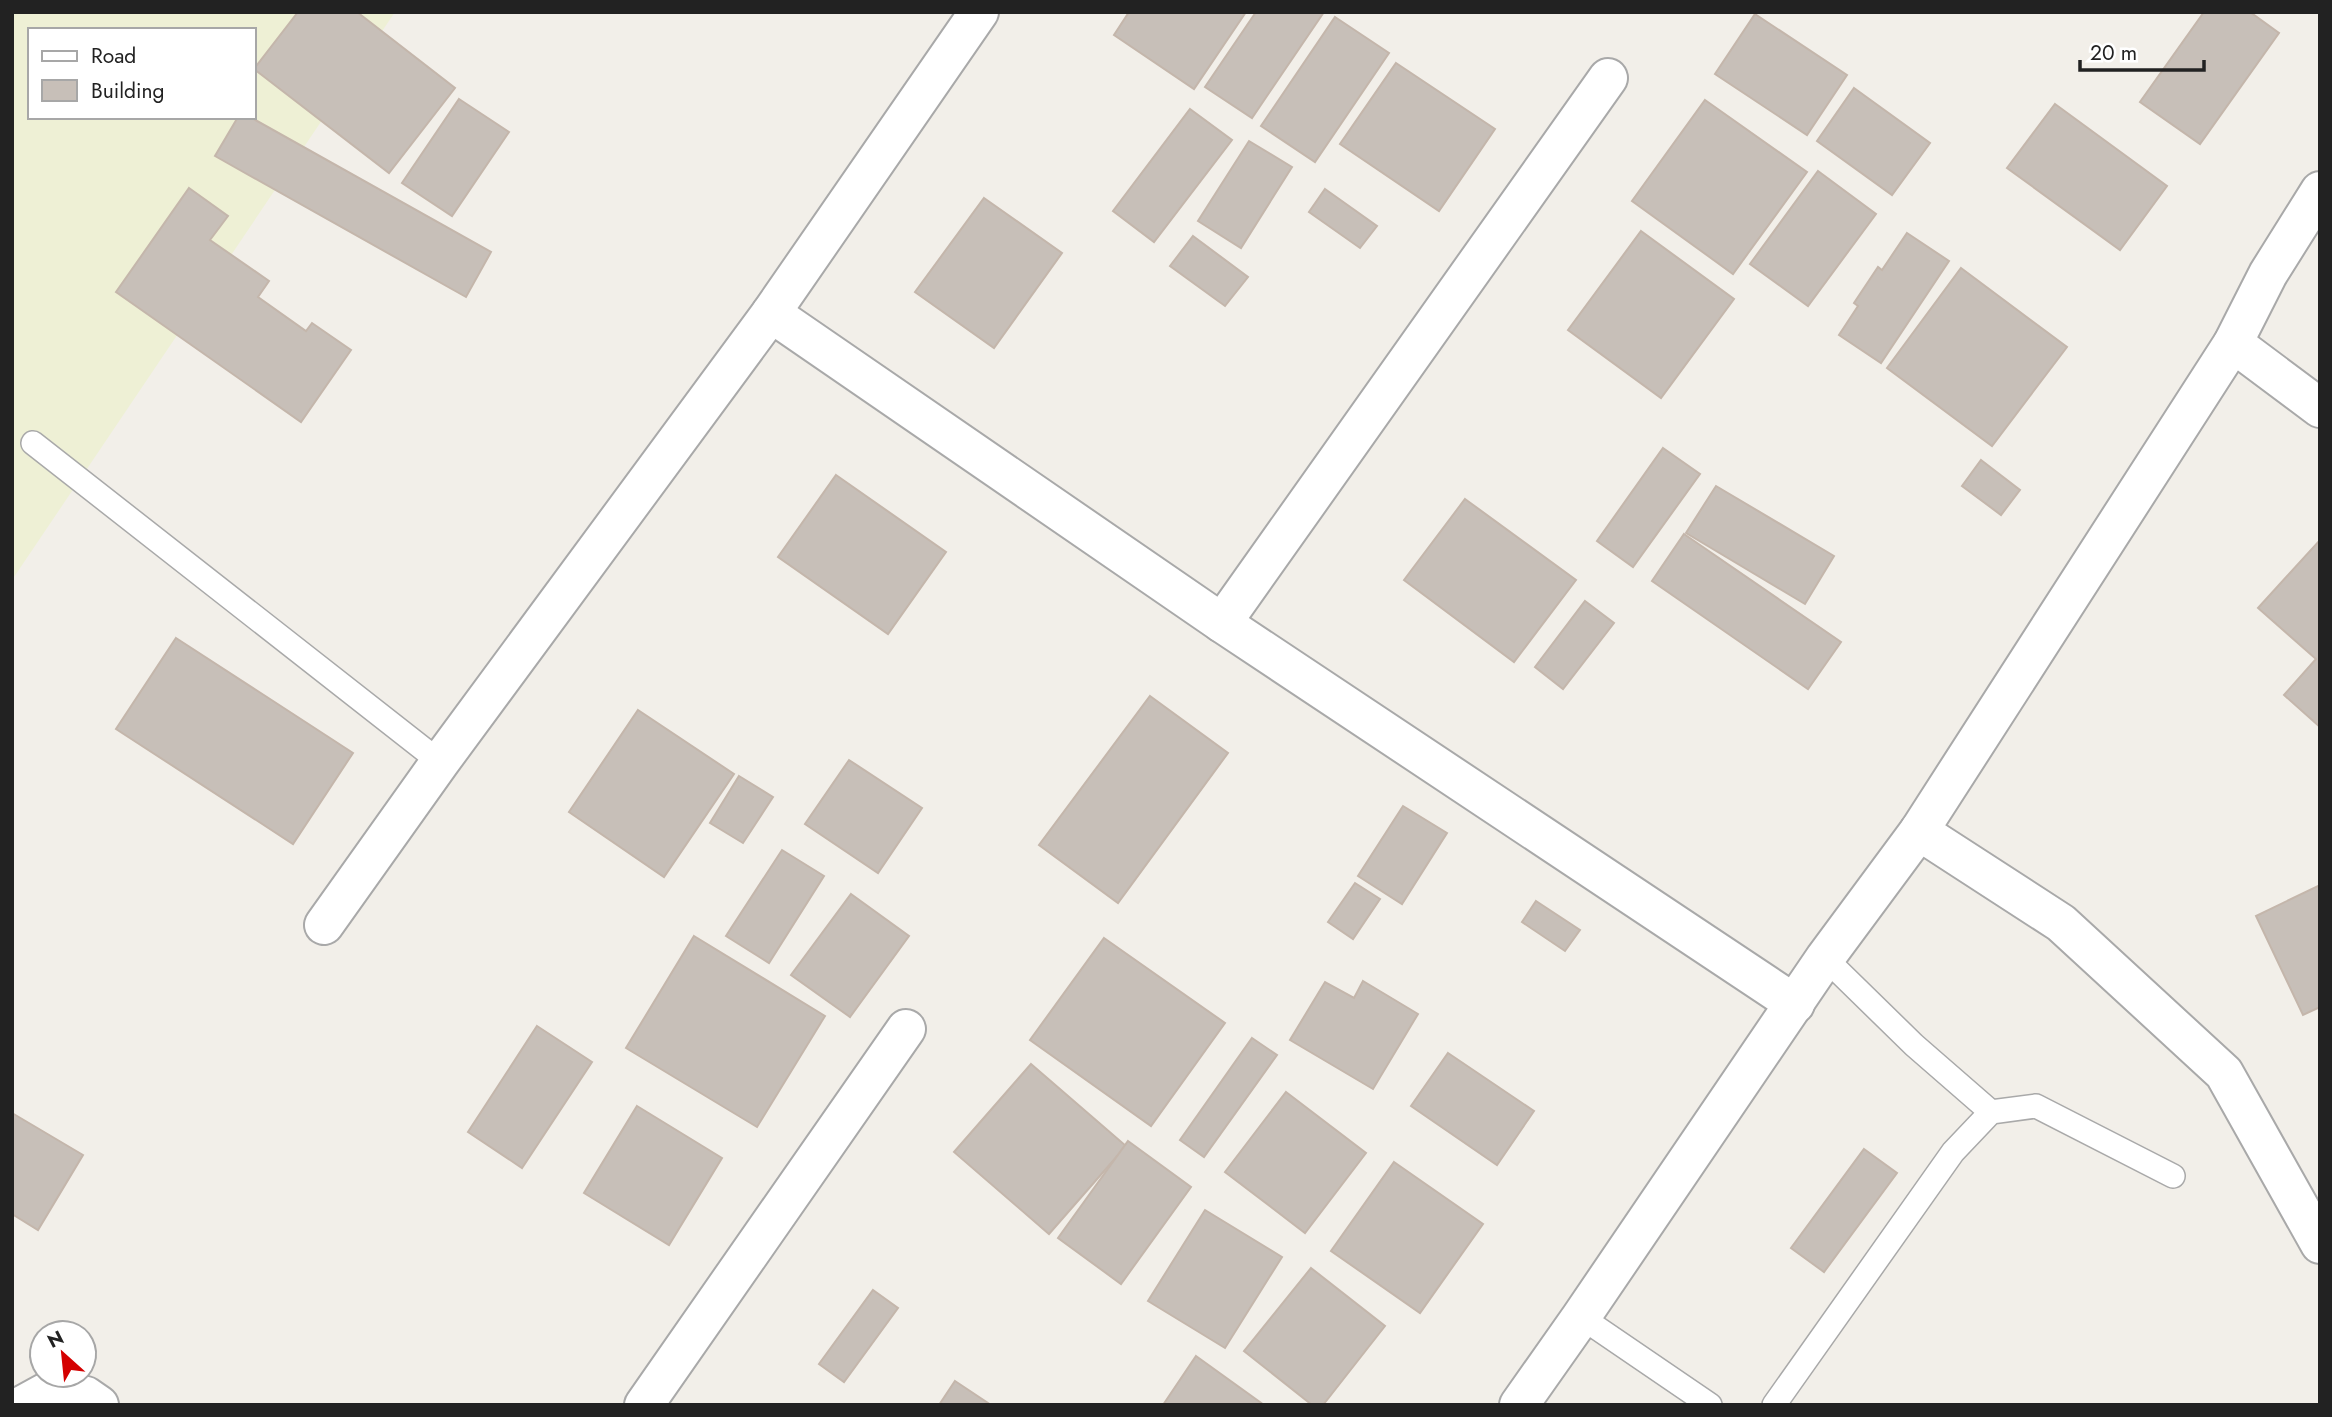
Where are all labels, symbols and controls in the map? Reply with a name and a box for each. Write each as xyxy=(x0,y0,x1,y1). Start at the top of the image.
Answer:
legend xyxy=(28,28,256,119)
scale bar xyxy=(2080,28,2204,72)
text: 20 m xyxy=(2090,38,2137,68)
text: Road xyxy=(91,41,136,71)
text: Building xyxy=(91,76,164,106)
north arrow xyxy=(28,1319,98,1389)
text: N xyxy=(43,1324,68,1355)

